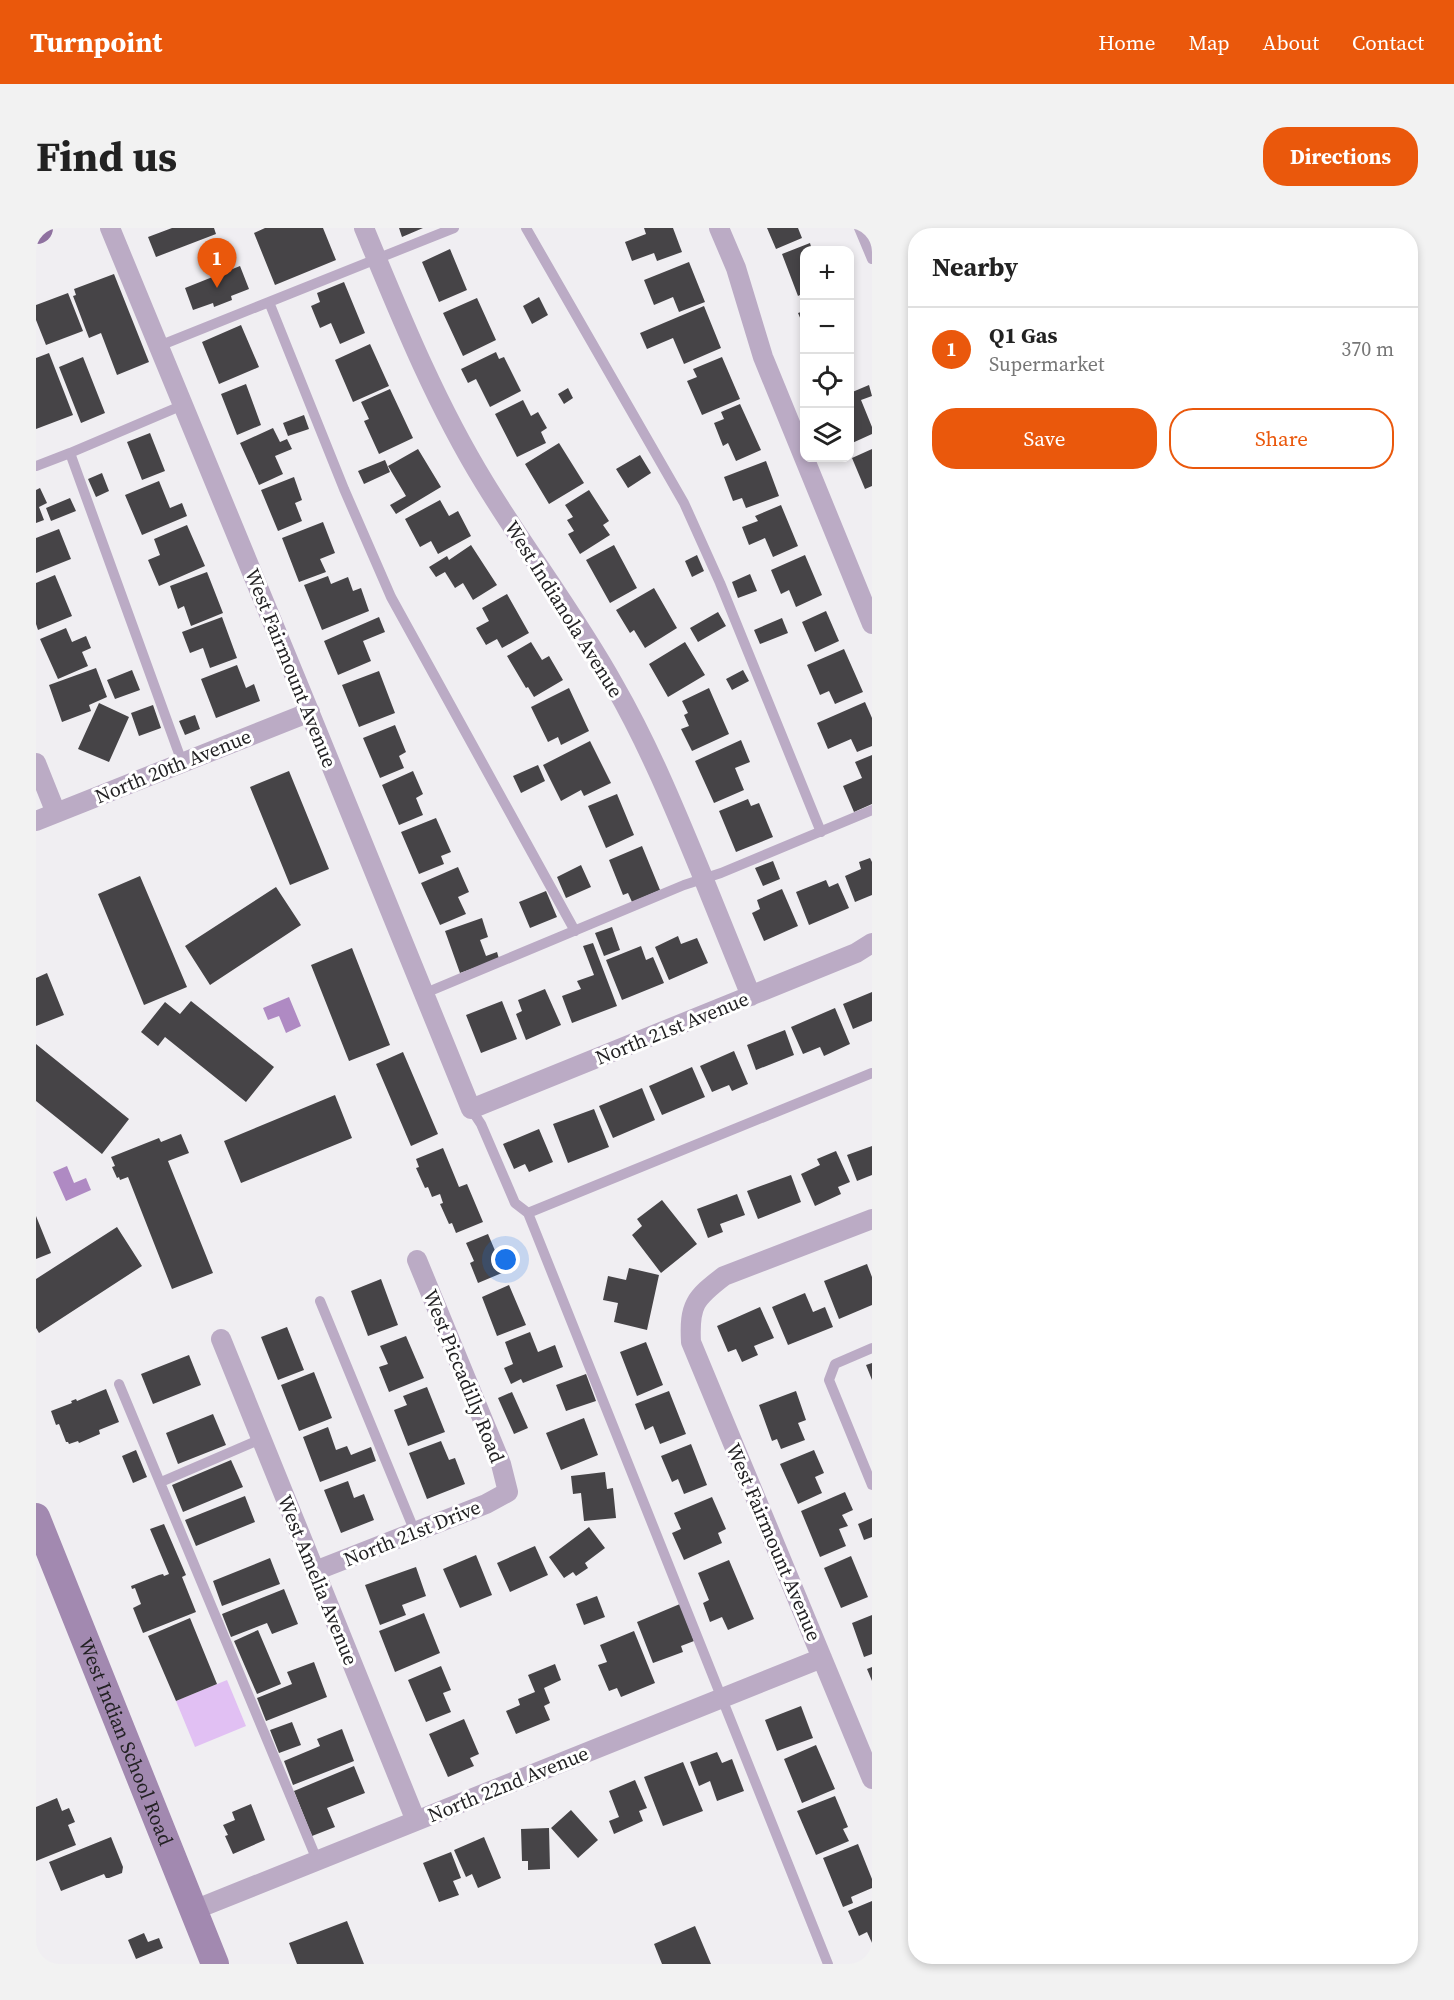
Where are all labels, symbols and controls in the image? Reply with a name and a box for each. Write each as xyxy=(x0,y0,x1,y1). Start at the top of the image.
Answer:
text: Turnpoint xyxy=(30,23,162,61)
text: Home xyxy=(1098,28,1156,57)
text: Map xyxy=(1189,28,1230,57)
text: About xyxy=(1263,28,1319,57)
text: Contact xyxy=(1352,28,1424,57)
text: Find us xyxy=(36,127,177,185)
button: Directions xyxy=(1263,127,1418,186)
pin: 1 xyxy=(198,238,237,288)
map controls xyxy=(800,246,854,462)
button: + xyxy=(800,246,854,300)
text: Nearby xyxy=(932,249,1018,285)
button: − xyxy=(800,300,854,354)
text: Q1 Gas xyxy=(989,320,1057,350)
text: 1 xyxy=(946,335,957,363)
text: 370 m xyxy=(1341,335,1394,363)
text: Supermarket xyxy=(989,350,1104,378)
button: locate xyxy=(800,354,854,408)
button: layers xyxy=(800,408,854,462)
button: Save xyxy=(932,408,1157,469)
button: Share xyxy=(1169,408,1394,469)
street label: West Indianola Avenue xyxy=(498,515,630,703)
street label: West Fairmount Avenue xyxy=(238,564,344,772)
street label: North 20th Avenue xyxy=(91,722,255,810)
street label: North 21st Avenue xyxy=(591,984,753,1072)
your location xyxy=(491,1245,520,1274)
street label: West Piccadilly Road xyxy=(416,1285,512,1467)
street label: West Fairmount Avenue xyxy=(720,1439,828,1645)
street label: West Amelia Avenue xyxy=(271,1491,365,1669)
street label: North 21st Drive xyxy=(339,1493,485,1573)
street label: West Indian School Road xyxy=(72,1634,180,1850)
street label: North 22nd Avenue xyxy=(423,1739,593,1829)

